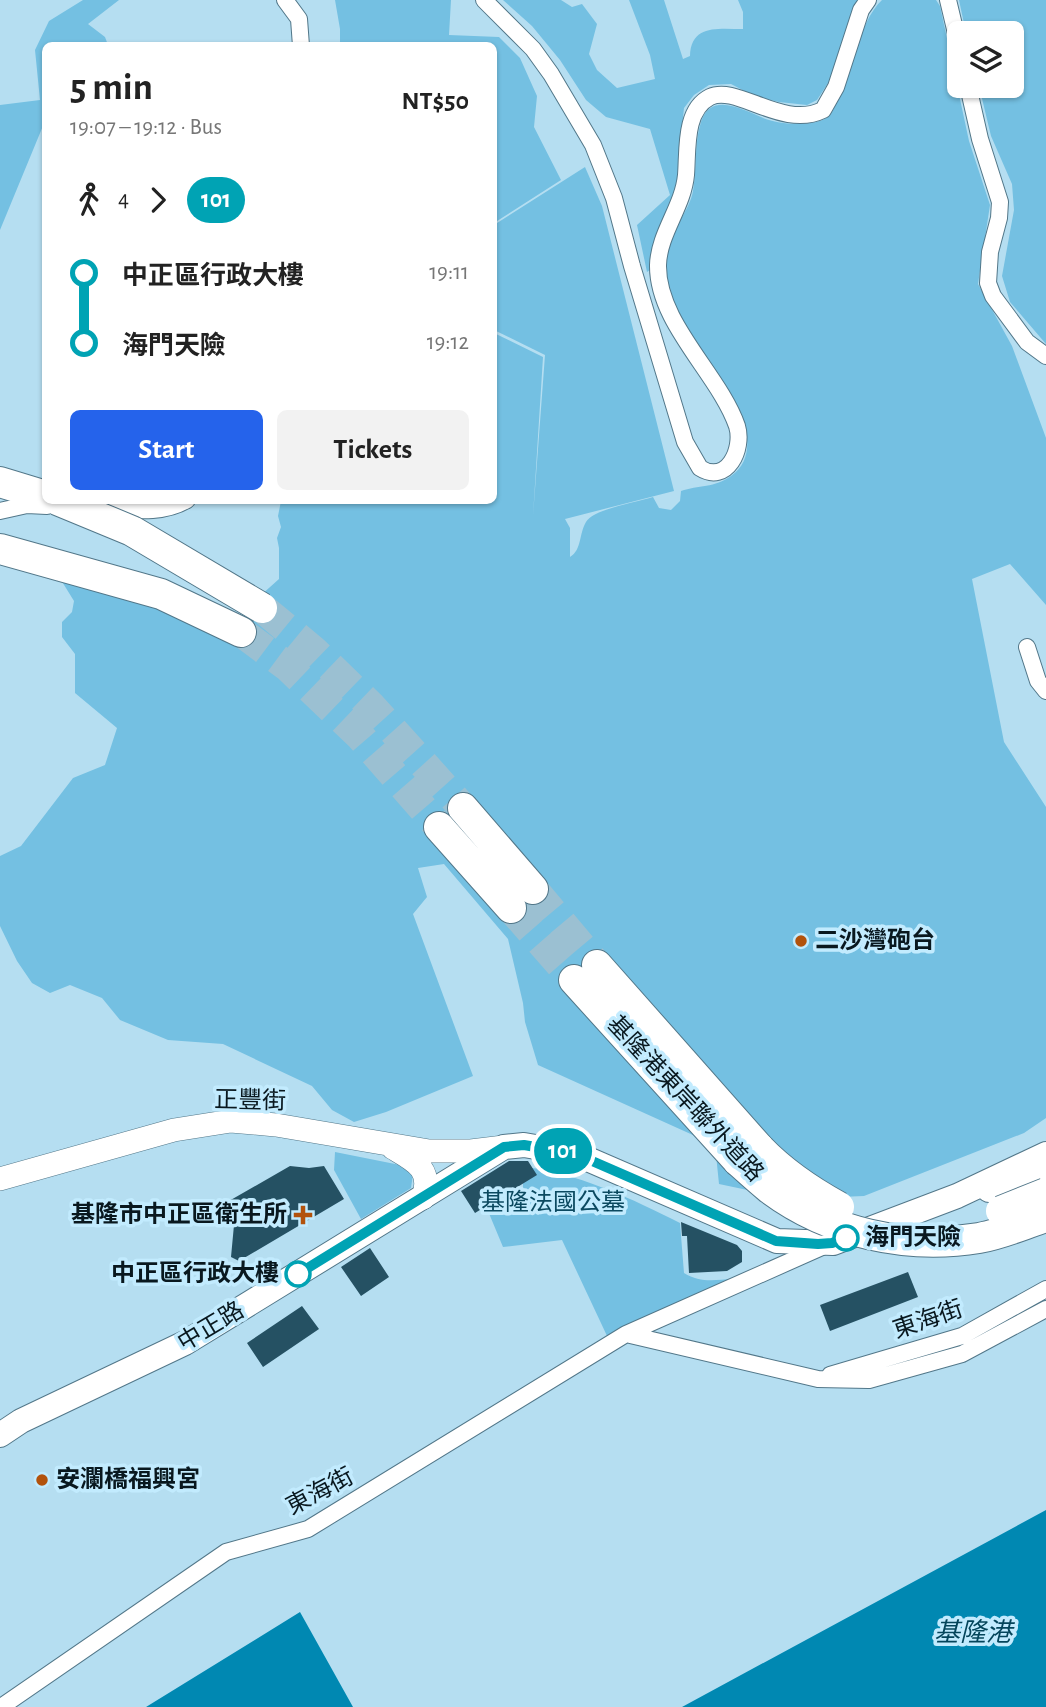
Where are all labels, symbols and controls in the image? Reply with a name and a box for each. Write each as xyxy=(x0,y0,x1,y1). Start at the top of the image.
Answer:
map controls xyxy=(947,21,1024,98)
button: layers xyxy=(947,21,1024,98)
text: 5 min xyxy=(70,69,153,107)
text: NT$50 xyxy=(402,88,469,114)
text: 19:07 – 19:12 · Bus xyxy=(70,116,222,139)
icon: walk xyxy=(70,181,108,219)
icon: forward xyxy=(139,181,177,219)
text: 4 xyxy=(118,188,129,211)
text: 101 xyxy=(201,188,231,212)
text: 19:11 xyxy=(429,261,469,284)
text: 中正區行政大樓 xyxy=(122,263,304,289)
text: 19:12 xyxy=(427,331,469,354)
text: 海門天險 xyxy=(122,333,226,359)
button: Start xyxy=(70,410,263,490)
button: Tickets xyxy=(277,410,469,490)
place label: 二沙灣砲台 xyxy=(815,927,935,953)
marker: 二沙灣砲台 xyxy=(793,933,809,949)
street label: 基隆港東岸聯外道路 xyxy=(603,1010,769,1186)
street label: 正豐街 xyxy=(214,1086,286,1114)
line badge: 101 xyxy=(523,1128,603,1174)
text: 101 xyxy=(548,1139,578,1163)
park label: 基隆法國公墓 xyxy=(481,1189,625,1215)
place label: 基隆市中正區衛生所 xyxy=(71,1201,287,1227)
marker: 基隆市中正區衛生所 xyxy=(293,1205,313,1225)
place label: 海門天險 xyxy=(865,1224,961,1250)
marker: 海門天險 xyxy=(833,1225,859,1251)
place label: 中正區行政大樓 xyxy=(111,1260,279,1286)
marker: 中正區行政大樓 xyxy=(285,1261,311,1287)
street label: 東海街 xyxy=(889,1295,966,1343)
street label: 中正路 xyxy=(173,1296,248,1356)
street label: 東海街 xyxy=(282,1463,357,1519)
place label: 安瀾橋福興宮 xyxy=(56,1466,200,1492)
marker: 安瀾橋福興宮 xyxy=(34,1472,50,1488)
water label: 基隆港 xyxy=(934,1619,1016,1646)

